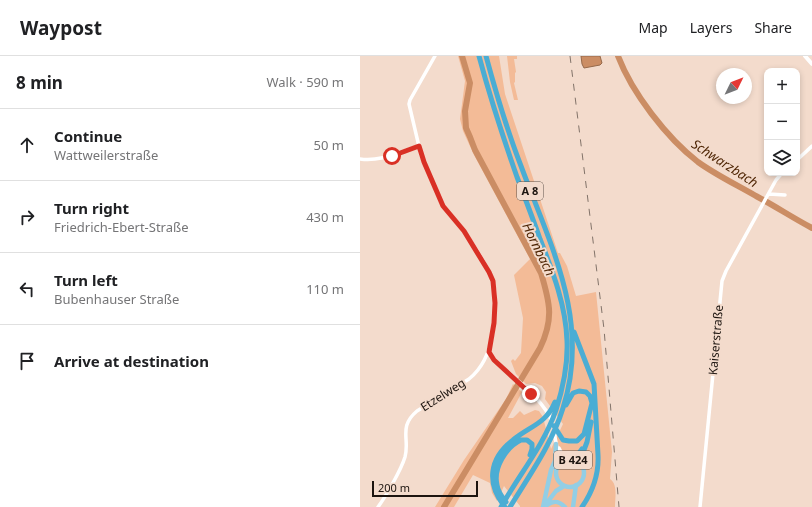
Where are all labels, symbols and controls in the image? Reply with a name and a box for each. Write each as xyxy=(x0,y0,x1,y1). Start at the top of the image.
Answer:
text: Waypost xyxy=(20,15,102,41)
text: Map xyxy=(639,18,668,37)
text: Layers xyxy=(690,18,732,37)
text: Share xyxy=(754,18,792,37)
north arrow xyxy=(716,68,752,104)
map controls xyxy=(764,68,800,176)
button: + xyxy=(764,68,800,104)
text: 8 min xyxy=(16,71,63,94)
text: Walk · 590 m xyxy=(266,73,344,91)
button: − xyxy=(764,104,800,140)
text: Continue xyxy=(54,126,122,146)
icon: ahead xyxy=(16,134,38,156)
water label: Schwarzbach xyxy=(688,135,762,191)
text: 50 m xyxy=(314,136,344,154)
button: layers xyxy=(764,140,800,176)
text: Wattweilerstraße xyxy=(54,146,158,164)
route start xyxy=(383,147,401,165)
road number: A 8 xyxy=(517,182,543,200)
text: Turn right xyxy=(54,198,129,218)
icon: right xyxy=(16,206,38,228)
text: 430 m xyxy=(306,208,344,226)
text: Friedrich-Ebert-Straße xyxy=(54,218,189,236)
water label: Hornbach xyxy=(518,219,560,279)
text: Turn left xyxy=(54,270,118,290)
icon: left xyxy=(16,278,38,300)
text: 110 m xyxy=(306,280,344,298)
text: Bubenhauser Straße xyxy=(54,290,179,308)
street label: Kaiserstraße xyxy=(704,304,727,376)
icon: arrive xyxy=(16,350,38,372)
text: Arrive at destination xyxy=(54,351,209,371)
street label: Etzelweg xyxy=(417,374,468,415)
route end xyxy=(522,385,540,403)
road number: B 424 xyxy=(554,451,592,469)
scale bar xyxy=(372,479,478,498)
text: 200 m xyxy=(378,480,410,495)

